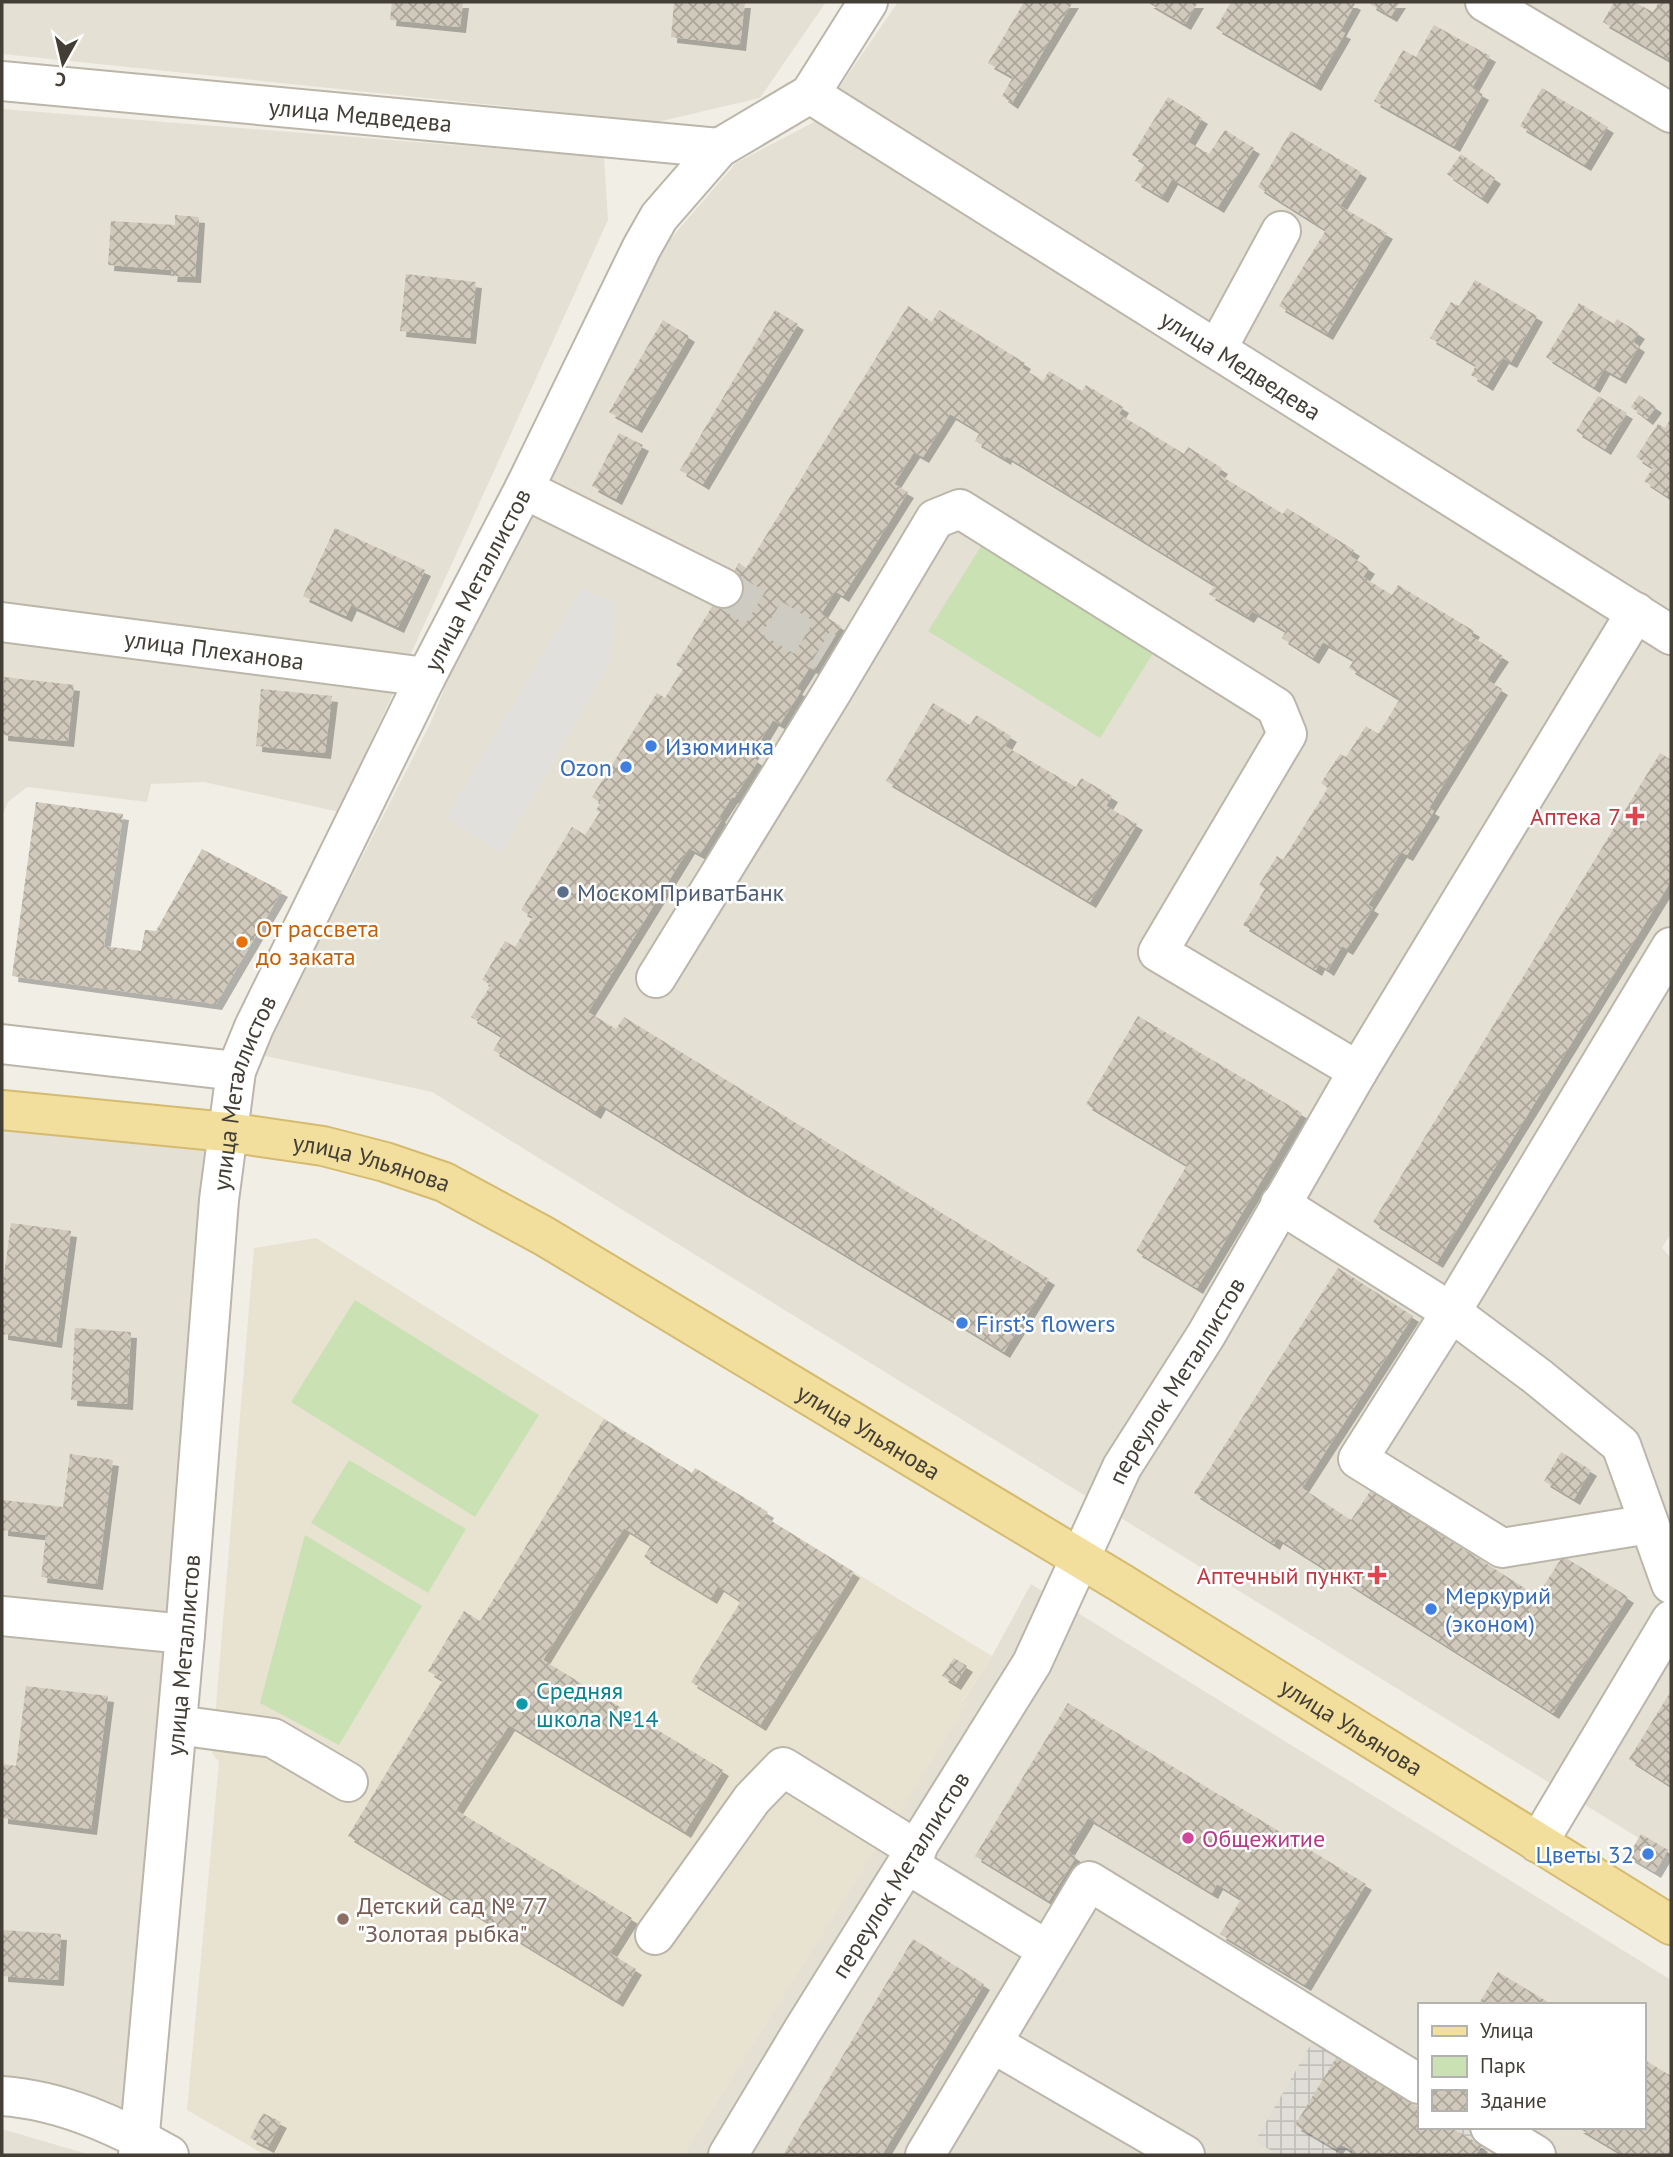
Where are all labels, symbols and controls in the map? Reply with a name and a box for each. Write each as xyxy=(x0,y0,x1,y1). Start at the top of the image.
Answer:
north arrow xyxy=(28,28,98,98)
text: С xyxy=(53,67,68,92)
street label: улица Медведева xyxy=(267,91,453,138)
street label: улица Медведева xyxy=(1155,303,1327,427)
street label: улица Металлистов xyxy=(416,483,537,676)
street label: улица Плеханова xyxy=(122,623,306,677)
place label: Изюминка xyxy=(665,731,774,762)
marker: Изюминка xyxy=(643,738,659,754)
place label: Ozon xyxy=(560,752,612,783)
marker: Ozon xyxy=(618,759,634,775)
place label: Аптека 7 xyxy=(1530,801,1621,832)
marker: Аптека 7 xyxy=(1627,808,1643,824)
place label: МоскомПриватБанк xyxy=(577,877,785,908)
marker: МоскомПриватБанк xyxy=(555,884,571,900)
place label: От рассвета до заката xyxy=(256,913,379,972)
marker: От рассвета до заката xyxy=(234,934,250,950)
street label: улица Металлистов xyxy=(205,990,283,1193)
street label: улица Ульянова xyxy=(291,1126,454,1199)
street label: переулок Металлистов xyxy=(1101,1271,1252,1489)
place label: First’s flowers xyxy=(976,1308,1115,1339)
marker: First’s flowers xyxy=(954,1315,970,1331)
street label: улица Ульянова xyxy=(791,1376,946,1486)
street label: улица Металлистов xyxy=(159,1553,207,1757)
place label: Аптечный пункт xyxy=(1197,1560,1363,1591)
marker: Аптечный пункт xyxy=(1369,1567,1385,1583)
place label: Меркурий (эконом) xyxy=(1445,1580,1551,1639)
marker: Меркурий (эконом) xyxy=(1423,1601,1439,1617)
street label: улица Ульянова xyxy=(1275,1670,1429,1782)
place label: Средняя школа №14 xyxy=(536,1675,659,1734)
marker: Средняя школа №14 xyxy=(514,1696,530,1712)
street label: переулок Металлистов xyxy=(824,1765,976,1984)
place label: Общежитие xyxy=(1202,1823,1325,1854)
marker: Общежитие xyxy=(1180,1830,1196,1846)
place label: Цветы 32 xyxy=(1535,1839,1634,1870)
marker: Цветы 32 xyxy=(1640,1846,1656,1862)
place label: Детский сад № 77 "Золотая рыбка" xyxy=(357,1890,548,1949)
marker: Детский сад № 77 "Золотая рыбка" xyxy=(335,1911,351,1927)
legend xyxy=(1418,2003,1645,2129)
text: Улица xyxy=(1480,2017,1534,2044)
text: Парк xyxy=(1480,2052,1526,2079)
text: Здание xyxy=(1480,2087,1547,2114)

